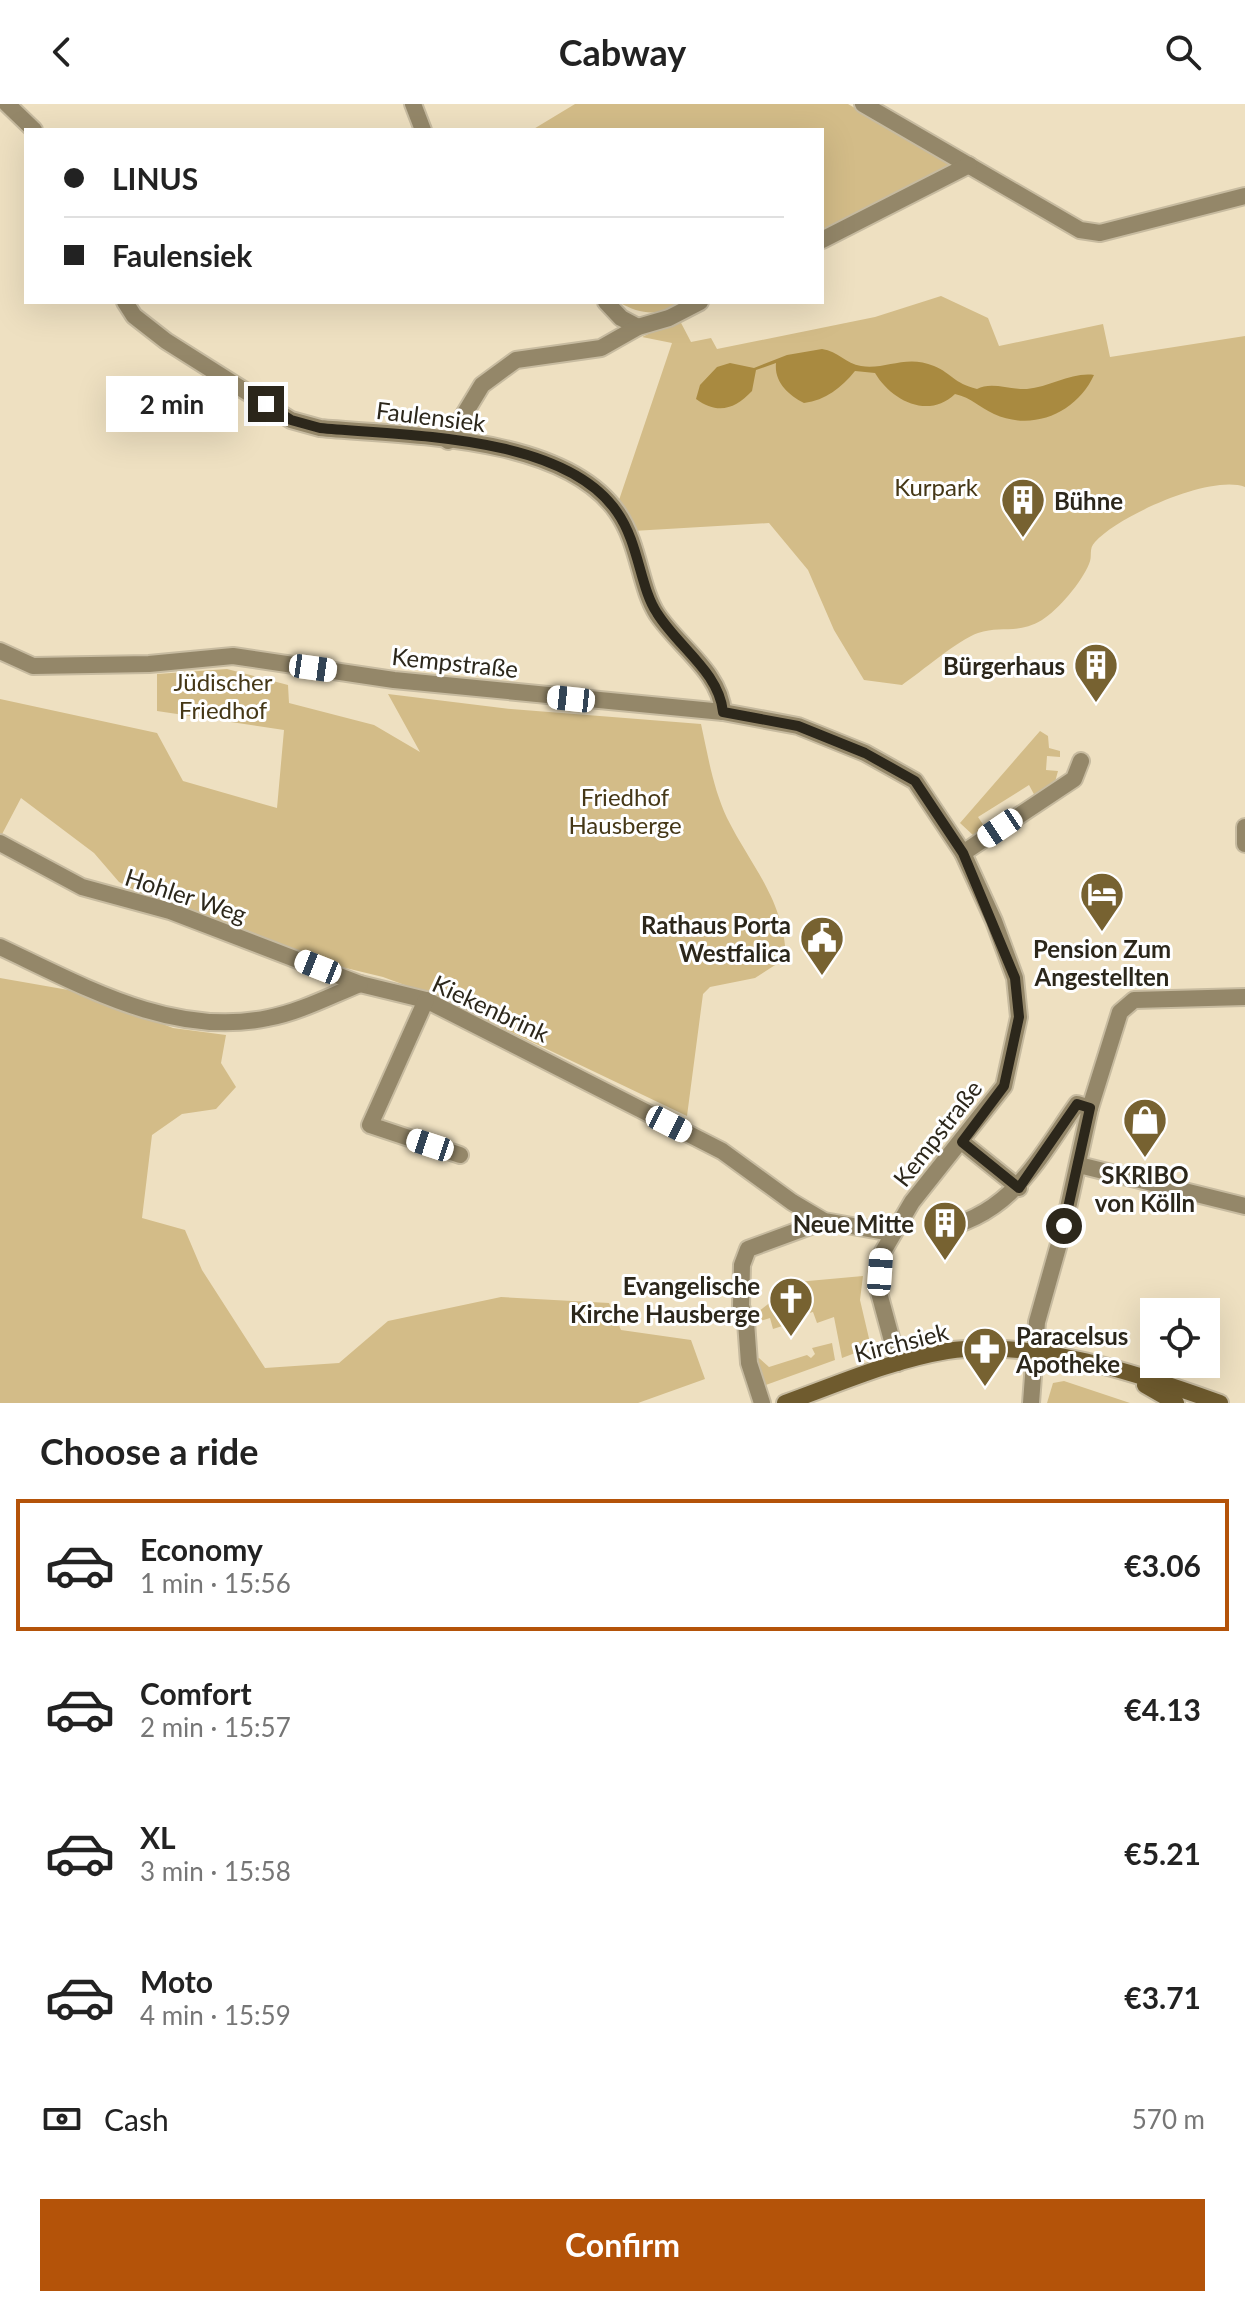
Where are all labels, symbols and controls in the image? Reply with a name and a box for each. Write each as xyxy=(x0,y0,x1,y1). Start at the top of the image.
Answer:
icon: back xyxy=(40,30,84,74)
text: Cabway xyxy=(559,30,686,74)
icon: search xyxy=(1161,30,1205,74)
text: LINUS xyxy=(112,160,198,196)
text: Faulensiek xyxy=(112,237,252,273)
callout: 2 min xyxy=(106,376,238,432)
route end xyxy=(248,386,284,422)
text: 2 min xyxy=(140,388,204,420)
street label: Faulensiek xyxy=(375,395,488,437)
park label: Kurpark xyxy=(894,472,979,501)
building icon: Bühne xyxy=(999,476,1047,539)
place label: Bühne xyxy=(1054,486,1123,515)
street label: Kempstraße xyxy=(390,641,520,683)
building icon: Bürgerhaus xyxy=(1072,641,1120,704)
place label: Bürgerhaus xyxy=(943,651,1065,680)
car xyxy=(288,653,338,683)
park label: Jüdischer Friedhof xyxy=(173,667,273,724)
car xyxy=(546,685,596,713)
park label: Friedhof Hausberge xyxy=(568,782,682,839)
car xyxy=(973,805,1027,851)
street label: Hohler Weg xyxy=(122,862,250,928)
hotel icon: Pension Zum Angestellten xyxy=(1078,870,1126,933)
place label: Rathaus Porta Westfalica xyxy=(641,910,791,967)
public building icon: Rathaus Porta Westfalica xyxy=(798,914,846,977)
place label: Pension Zum Angestellten xyxy=(1033,934,1171,991)
car xyxy=(291,947,345,987)
street label: Kiekenbrink xyxy=(428,968,555,1048)
street label: Kempstraße xyxy=(887,1074,987,1192)
shop icon: SKRIBO von Kölln xyxy=(1121,1096,1169,1159)
car xyxy=(642,1102,696,1146)
car xyxy=(403,1126,457,1164)
place label: SKRIBO von Kölln xyxy=(1095,1160,1195,1217)
building icon: Neue Mitte xyxy=(921,1199,969,1262)
route start xyxy=(1046,1208,1082,1244)
place label: Neue Mitte xyxy=(793,1209,914,1238)
car xyxy=(866,1247,894,1297)
place label: Evangelische Kirche Hausberge xyxy=(570,1271,760,1328)
church icon: Evangelische Kirche Hausberge xyxy=(767,1275,815,1338)
map controls xyxy=(1140,1298,1220,1378)
button: locate xyxy=(1140,1298,1220,1378)
street label: Kirchsiek xyxy=(851,1316,952,1368)
place label: Paracelsus Apotheke xyxy=(1015,1321,1128,1378)
pharmacy icon: Paracelsus Apotheke xyxy=(961,1325,1009,1388)
text: Choose a ride xyxy=(40,1429,259,1473)
icon: car xyxy=(44,1529,116,1601)
text: Economy xyxy=(140,1531,263,1567)
text: €3.06 xyxy=(1124,1547,1201,1583)
text: 1 min · 15:56 xyxy=(140,1567,291,1599)
icon: car xyxy=(44,1673,116,1745)
text: Comfort xyxy=(140,1675,252,1711)
text: €4.13 xyxy=(1124,1691,1201,1727)
text: 2 min · 15:57 xyxy=(140,1711,291,1743)
icon: car xyxy=(44,1817,116,1889)
text: XL xyxy=(140,1819,176,1855)
text: €5.21 xyxy=(1124,1835,1201,1871)
text: 3 min · 15:58 xyxy=(140,1855,291,1887)
icon: car xyxy=(44,1961,116,2033)
text: Moto xyxy=(140,1963,213,1999)
text: €3.71 xyxy=(1124,1979,1201,2015)
text: 4 min · 15:59 xyxy=(140,1999,291,2031)
icon: cash xyxy=(40,2097,84,2141)
text: Cash xyxy=(104,2101,169,2137)
text: 570 m xyxy=(1132,2103,1205,2135)
button: Confirm xyxy=(40,2199,1205,2291)

